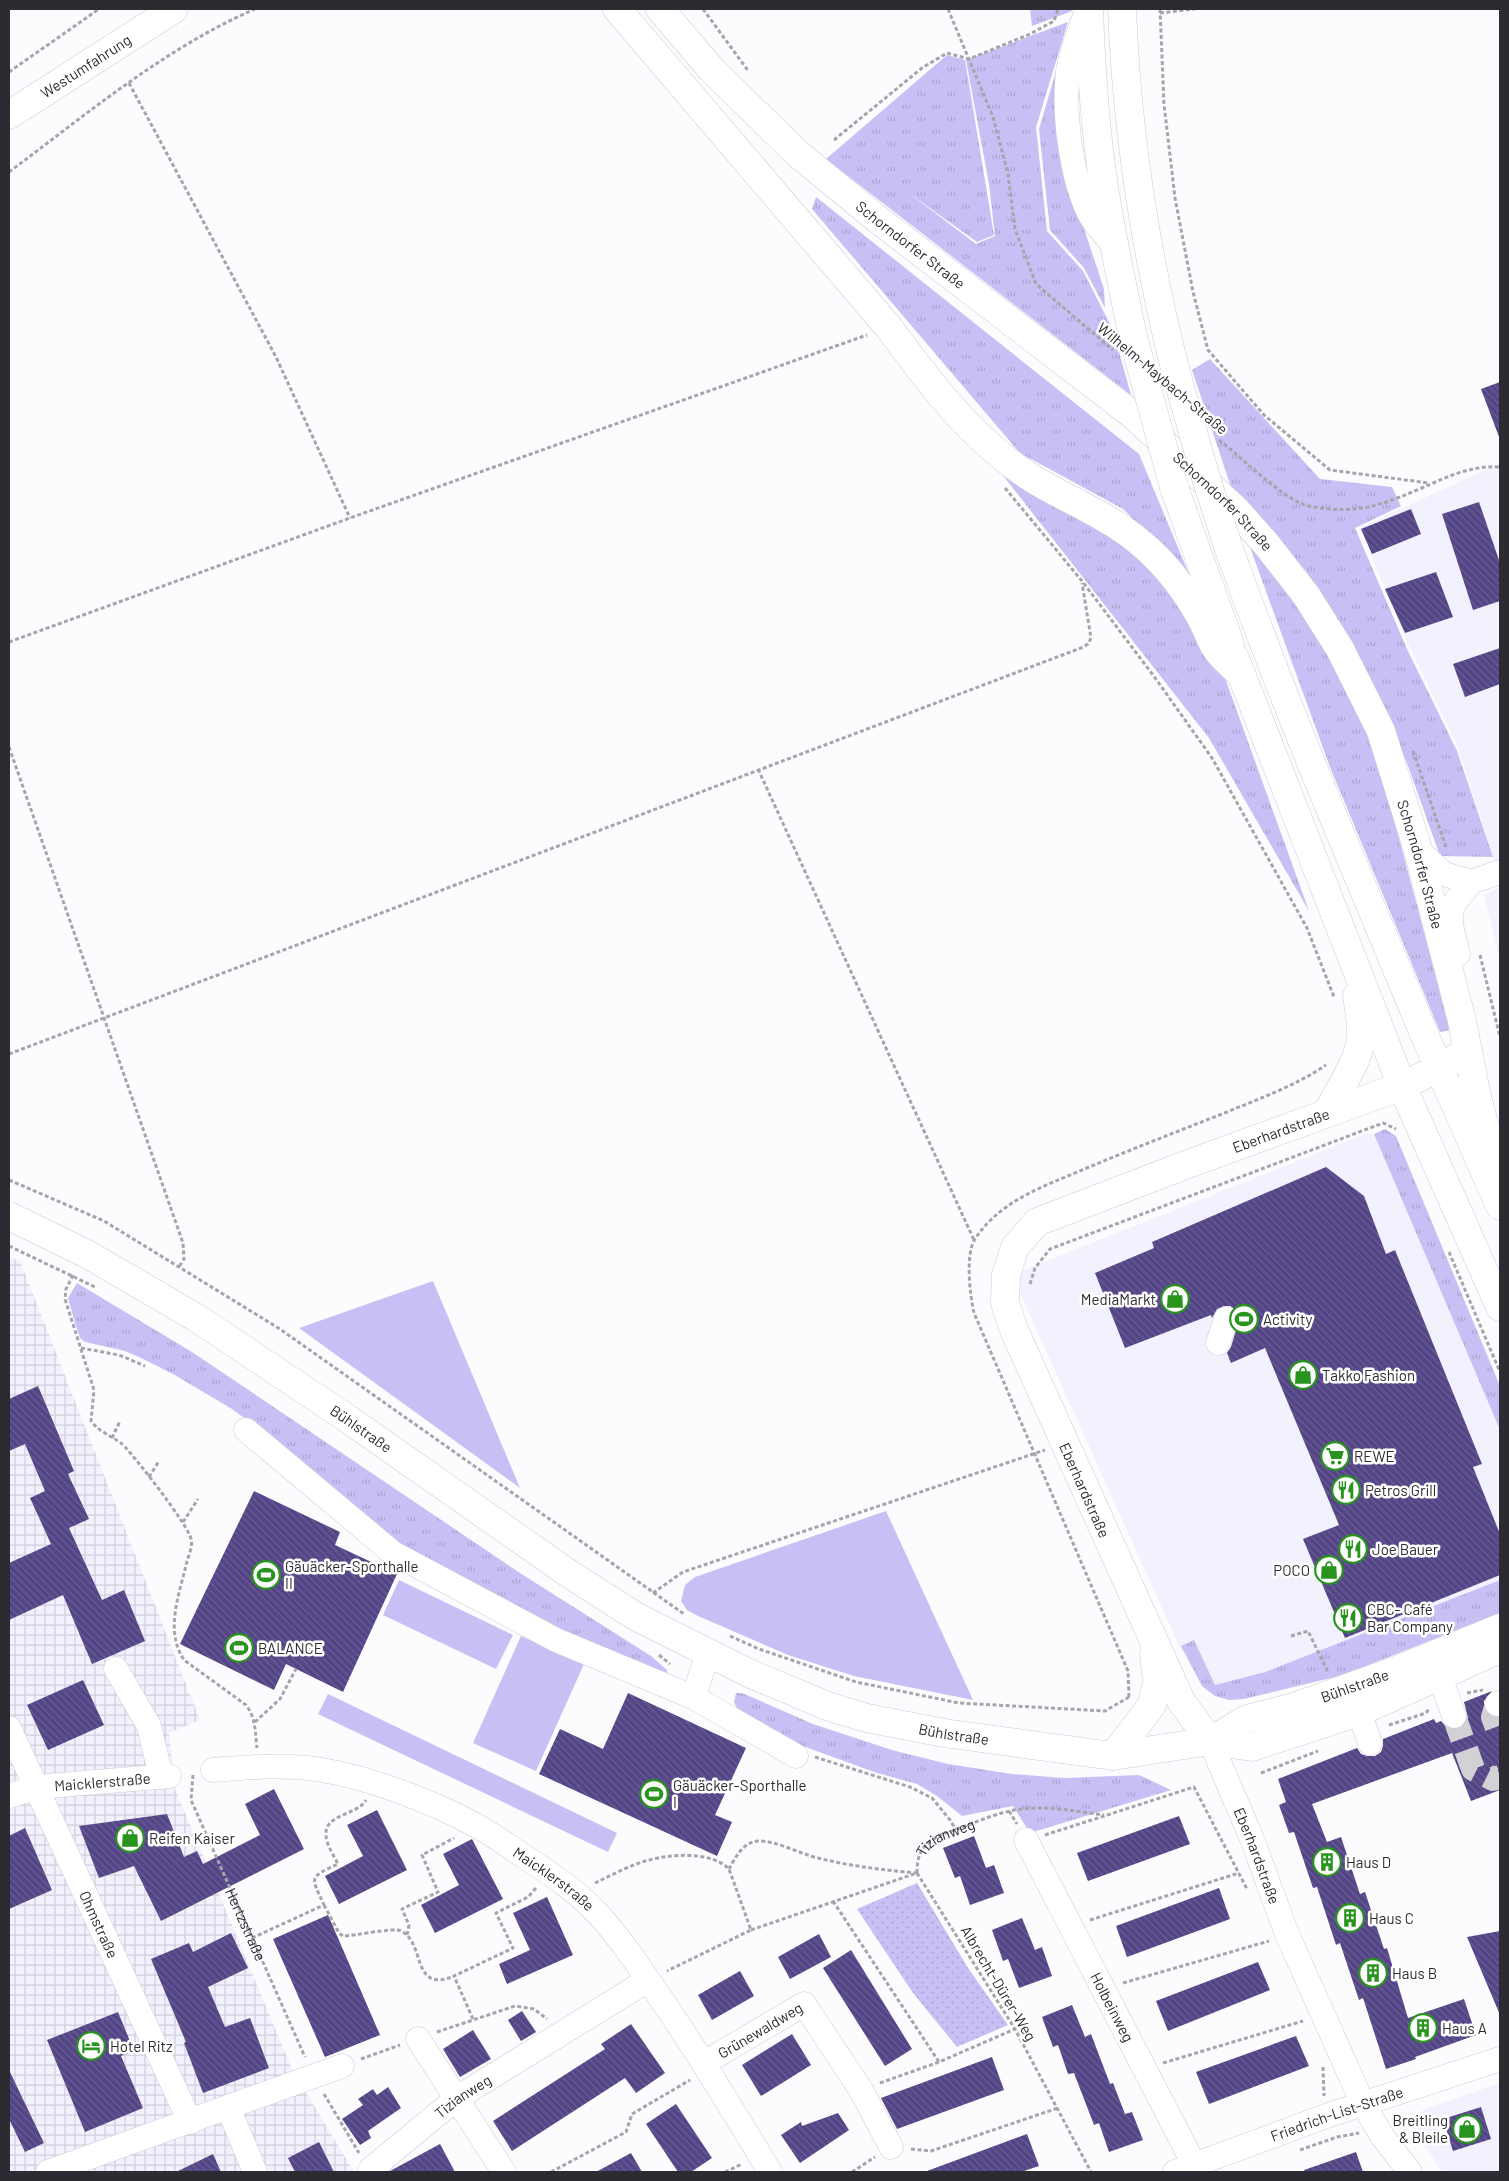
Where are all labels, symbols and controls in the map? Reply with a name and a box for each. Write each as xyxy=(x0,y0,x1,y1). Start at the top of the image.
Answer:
street label: Westumfahrung xyxy=(37,30,134,101)
street label: Schorndorfer Straße xyxy=(853,197,969,292)
street label: Wilhelm-Maybach-Straße xyxy=(1094,318,1232,438)
street label: Schorndorfer Straße xyxy=(1170,448,1277,554)
street label: Schorndorfer Straße xyxy=(1394,798,1447,931)
street label: Eberhardstraße xyxy=(1230,1104,1332,1156)
shop icon: MediaMarkt xyxy=(1160,1284,1190,1314)
place label: MediaMarkt xyxy=(1081,1290,1156,1308)
sports icon: Activity xyxy=(1229,1304,1259,1334)
place label: Activity xyxy=(1263,1310,1312,1328)
shop icon: Takko Fashion xyxy=(1288,1360,1318,1390)
place label: Takko Fashion xyxy=(1322,1366,1415,1384)
street label: Bühlstraße xyxy=(327,1401,396,1456)
street label: Eberhardstraße xyxy=(1056,1440,1114,1540)
supermarket icon: REWE xyxy=(1320,1441,1350,1471)
place label: REWE xyxy=(1354,1447,1395,1465)
restaurant icon: Petros Grill xyxy=(1331,1475,1361,1505)
place label: Petros Grill xyxy=(1365,1481,1436,1499)
restaurant icon: Joe Bauer xyxy=(1338,1534,1368,1564)
place label: Joe Bauer xyxy=(1372,1540,1439,1558)
shop icon: POCO xyxy=(1314,1555,1344,1585)
place label: Gäuäcker-Sporthalle II xyxy=(285,1557,419,1592)
sports icon: Gäuäcker-Sporthalle II xyxy=(251,1560,281,1590)
place label: POCO xyxy=(1273,1561,1310,1579)
place label: CBC- Café Bar Company xyxy=(1367,1600,1453,1635)
restaurant icon: CBC- Café Bar Company xyxy=(1333,1603,1363,1633)
sports icon: BALANCE xyxy=(224,1633,254,1663)
place label: BALANCE xyxy=(258,1639,323,1657)
street label: Bühlstraße xyxy=(1318,1665,1391,1706)
street label: Bühlstraße xyxy=(917,1719,990,1748)
street label: Maicklerstraße xyxy=(53,1769,151,1794)
place label: Gäuäcker-Sporthalle I xyxy=(673,1776,807,1811)
sports icon: Gäuäcker-Sporthalle I xyxy=(639,1779,669,1809)
street label: Eberhardstraße xyxy=(1230,1804,1284,1906)
street label: Tizianweg xyxy=(912,1814,977,1859)
shop icon: Reifen Kaiser xyxy=(115,1823,145,1853)
place label: Reifen Kaiser xyxy=(149,1829,236,1847)
street label: Maicklerstraße xyxy=(510,1843,598,1914)
building icon: Haus D xyxy=(1312,1847,1342,1877)
place label: Haus D xyxy=(1346,1853,1391,1871)
street label: Hertzstraße xyxy=(222,1885,270,1963)
street label: Ohmstraße xyxy=(76,1888,122,1961)
building icon: Haus C xyxy=(1335,1903,1365,1933)
place label: Haus C xyxy=(1369,1909,1414,1927)
street label: Albrecht-Dürer-Weg xyxy=(957,1922,1041,2044)
building icon: Haus B xyxy=(1358,1958,1388,1988)
place label: Haus B xyxy=(1392,1964,1437,1982)
street label: Holbeinweg xyxy=(1087,1969,1138,2045)
street label: Grünewaldweg xyxy=(714,1998,806,2062)
building icon: Haus A xyxy=(1408,2013,1438,2043)
place label: Haus A xyxy=(1442,2019,1487,2037)
hotel icon: Hotel Ritz xyxy=(76,2031,106,2061)
place label: Hotel Ritz xyxy=(110,2037,173,2055)
street label: Tizianweg xyxy=(431,2070,494,2122)
street label: Friedrich-List-Straße xyxy=(1268,2082,1405,2145)
place label: Breitling & Bleile xyxy=(1393,2111,1448,2146)
shop icon: Breitling & Bleile xyxy=(1452,2114,1482,2144)

